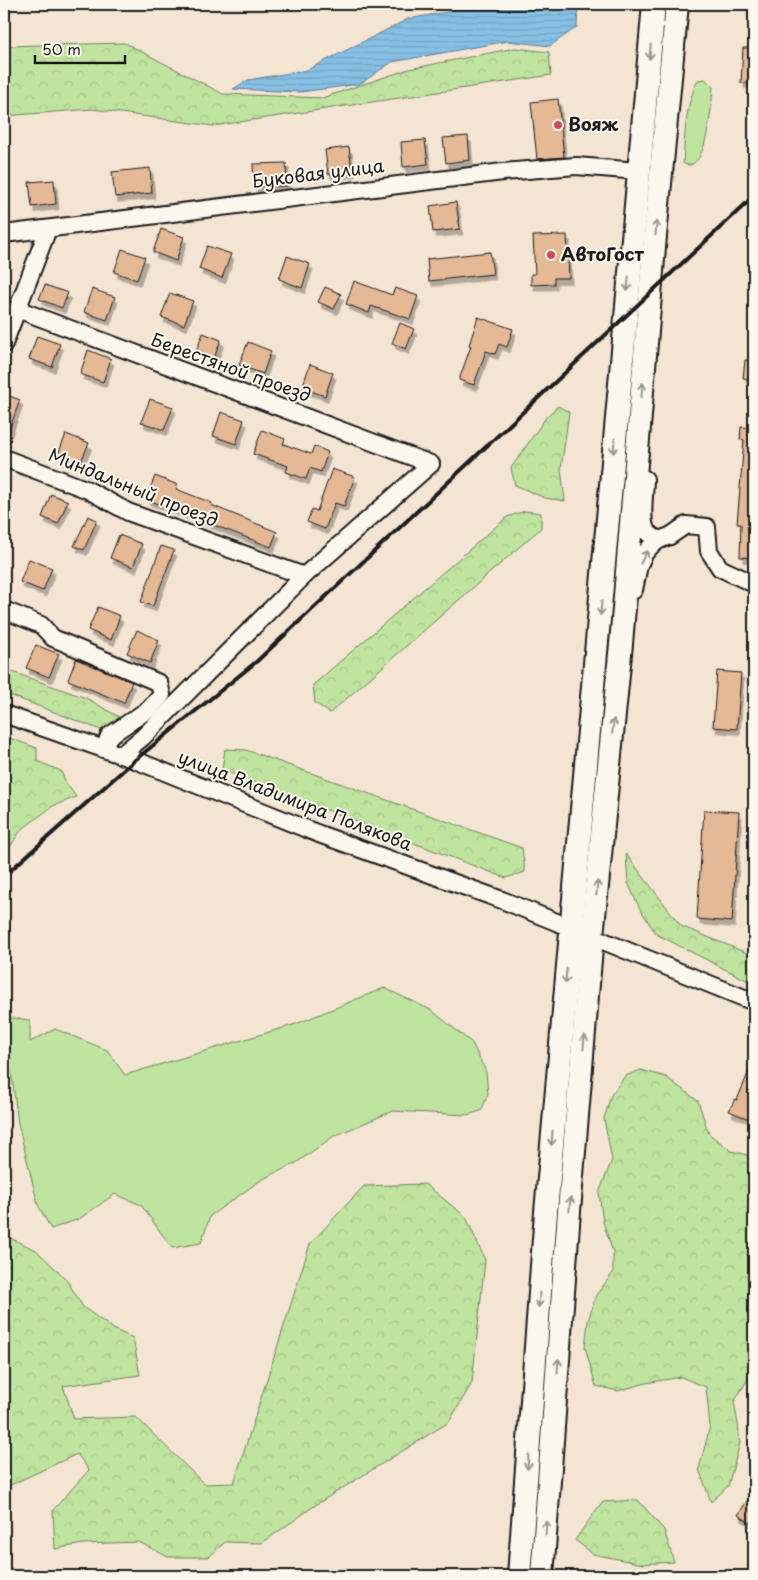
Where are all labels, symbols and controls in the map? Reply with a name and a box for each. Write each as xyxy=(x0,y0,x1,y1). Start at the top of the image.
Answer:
scale bar xyxy=(35,32,125,64)
text: 50 m xyxy=(42,37,81,60)
one-way arrow xyxy=(645,44,654,60)
place label: Вояж xyxy=(568,110,619,137)
marker: Вояж xyxy=(552,119,564,131)
street label: Буковая улица xyxy=(250,151,386,194)
one-way arrow xyxy=(651,220,661,236)
place label: АвтоГост xyxy=(561,240,645,267)
marker: АвтоГост xyxy=(545,249,557,261)
one-way arrow xyxy=(624,276,633,292)
street label: Берестяной проезд xyxy=(148,325,315,408)
one-way arrow xyxy=(638,382,647,398)
one-way arrow xyxy=(610,437,619,453)
street label: Миндальный проезд xyxy=(45,440,222,533)
one-way arrow xyxy=(639,551,649,565)
one-way arrow xyxy=(596,599,605,615)
one-way arrow xyxy=(608,719,618,735)
street label: улица Владимира Полякова xyxy=(175,742,417,857)
one-way arrow xyxy=(592,880,602,896)
one-way arrow xyxy=(561,968,571,984)
one-way arrow xyxy=(579,1034,588,1050)
one-way arrow xyxy=(547,1130,557,1146)
one-way arrow xyxy=(565,1196,575,1212)
one-way arrow xyxy=(535,1292,544,1308)
one-way arrow xyxy=(553,1358,562,1374)
one-way arrow xyxy=(523,1454,532,1470)
one-way arrow xyxy=(541,1520,550,1536)

